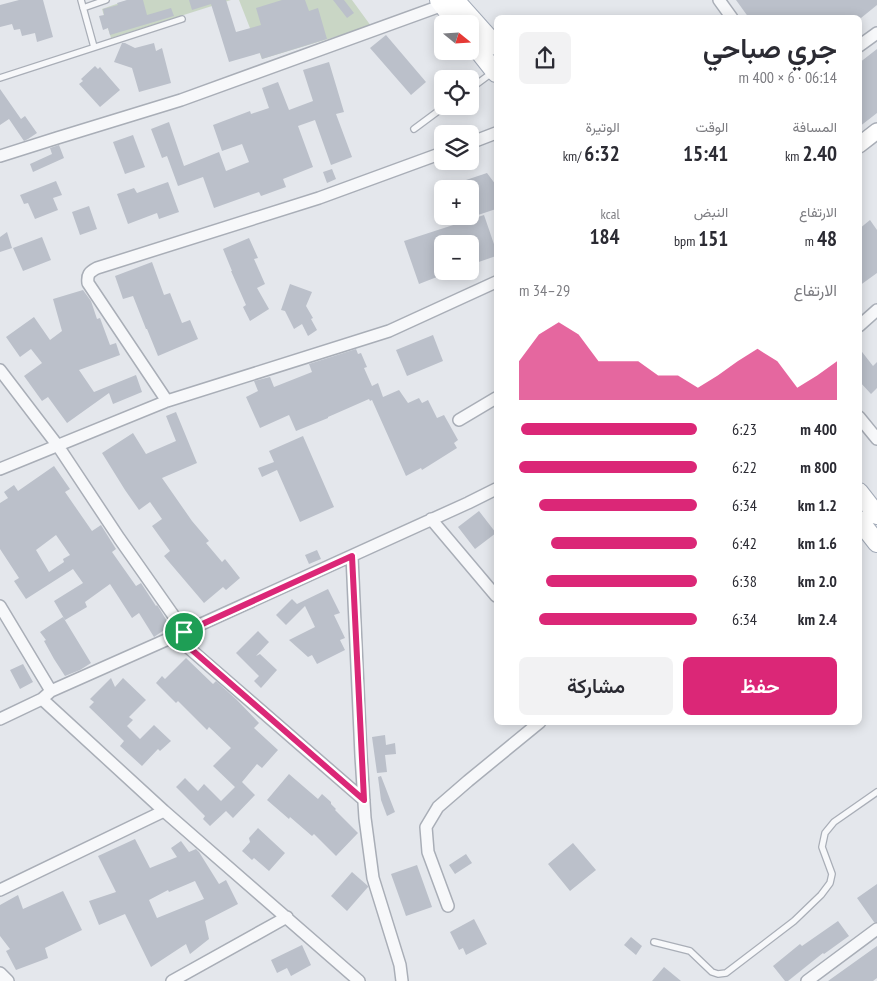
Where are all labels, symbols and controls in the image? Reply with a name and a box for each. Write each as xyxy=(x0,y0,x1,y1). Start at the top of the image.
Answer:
north arrow xyxy=(434,15,479,60)
map controls xyxy=(434,15,479,280)
text: جري صباحي xyxy=(703,29,837,66)
button: share xyxy=(519,32,571,84)
text: 06:14 · 6 × 400 m xyxy=(739,67,837,87)
button: locate xyxy=(434,70,479,115)
text: الوتيرة xyxy=(585,118,620,136)
text: الوقت xyxy=(695,118,728,136)
text: المسافة xyxy=(793,118,837,136)
button: layers xyxy=(434,125,479,170)
text: 6:32 xyxy=(584,140,620,167)
text: 15:41 xyxy=(683,140,728,167)
text: 2.40 xyxy=(802,140,837,167)
text: /km xyxy=(563,147,584,165)
text: km xyxy=(785,147,802,165)
button: + xyxy=(434,180,479,225)
text: النبض xyxy=(694,203,728,221)
text: الارتفاع xyxy=(799,203,837,221)
text: kcal xyxy=(601,205,620,223)
text: 184 xyxy=(590,223,620,250)
text: 151 xyxy=(698,225,728,252)
text: 48 xyxy=(817,225,837,252)
text: bpm xyxy=(674,232,698,250)
text: m xyxy=(805,232,817,250)
button: − xyxy=(434,235,479,280)
text: 29–34 m xyxy=(519,280,570,300)
text: الارتفاع xyxy=(794,280,837,300)
text: 6:23 xyxy=(732,419,757,439)
text: 400 m xyxy=(800,419,837,439)
text: 6:22 xyxy=(732,457,757,477)
text: 800 m xyxy=(800,457,837,477)
text: 6:34 xyxy=(732,495,757,515)
text: 1.2 km xyxy=(798,495,837,515)
text: 6:42 xyxy=(732,533,757,553)
text: 1.6 km xyxy=(798,533,837,553)
text: 6:38 xyxy=(732,571,757,591)
text: 2.0 km xyxy=(798,571,837,591)
text: 6:34 xyxy=(732,609,757,629)
text: 2.4 km xyxy=(798,609,837,629)
pin xyxy=(163,611,205,653)
icon: arrive xyxy=(170,618,198,646)
button: مشاركة xyxy=(519,657,673,715)
button: حفظ xyxy=(683,657,837,715)

